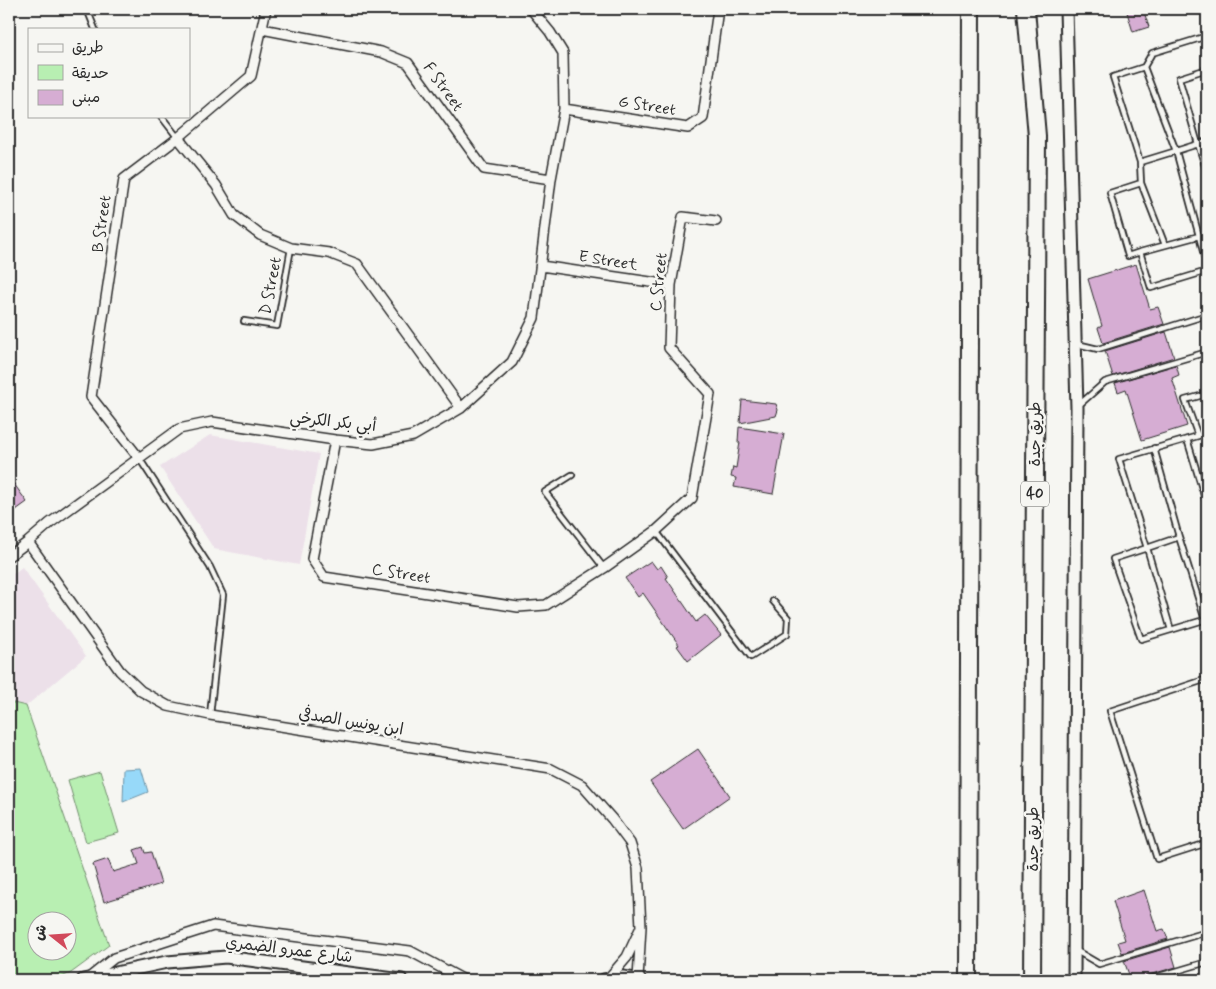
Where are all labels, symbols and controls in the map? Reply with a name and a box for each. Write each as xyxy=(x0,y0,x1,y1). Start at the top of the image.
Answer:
legend xyxy=(28,28,190,118)
text: طريق xyxy=(72,38,104,58)
street label: F Street xyxy=(418,58,468,116)
text: حديقة xyxy=(72,64,109,84)
text: مبنى xyxy=(72,88,100,108)
street label: G Street xyxy=(617,91,677,121)
street label: B Street xyxy=(88,194,116,254)
street label: E Street xyxy=(577,246,640,276)
street label: C Street xyxy=(645,252,673,312)
street label: D Street xyxy=(255,255,287,317)
street label: طريق جدة xyxy=(1025,401,1046,467)
street label: أبي بكر الكرخي xyxy=(289,407,377,440)
road number: 40 xyxy=(1021,482,1049,506)
street label: C Street xyxy=(370,559,432,589)
street label: ابن يونس الصدفي xyxy=(297,703,405,741)
street label: طريق جدة xyxy=(1023,806,1044,872)
north arrow xyxy=(28,912,78,962)
text: ش xyxy=(30,922,51,942)
street label: شارع عمرو الضمري xyxy=(224,932,354,968)

